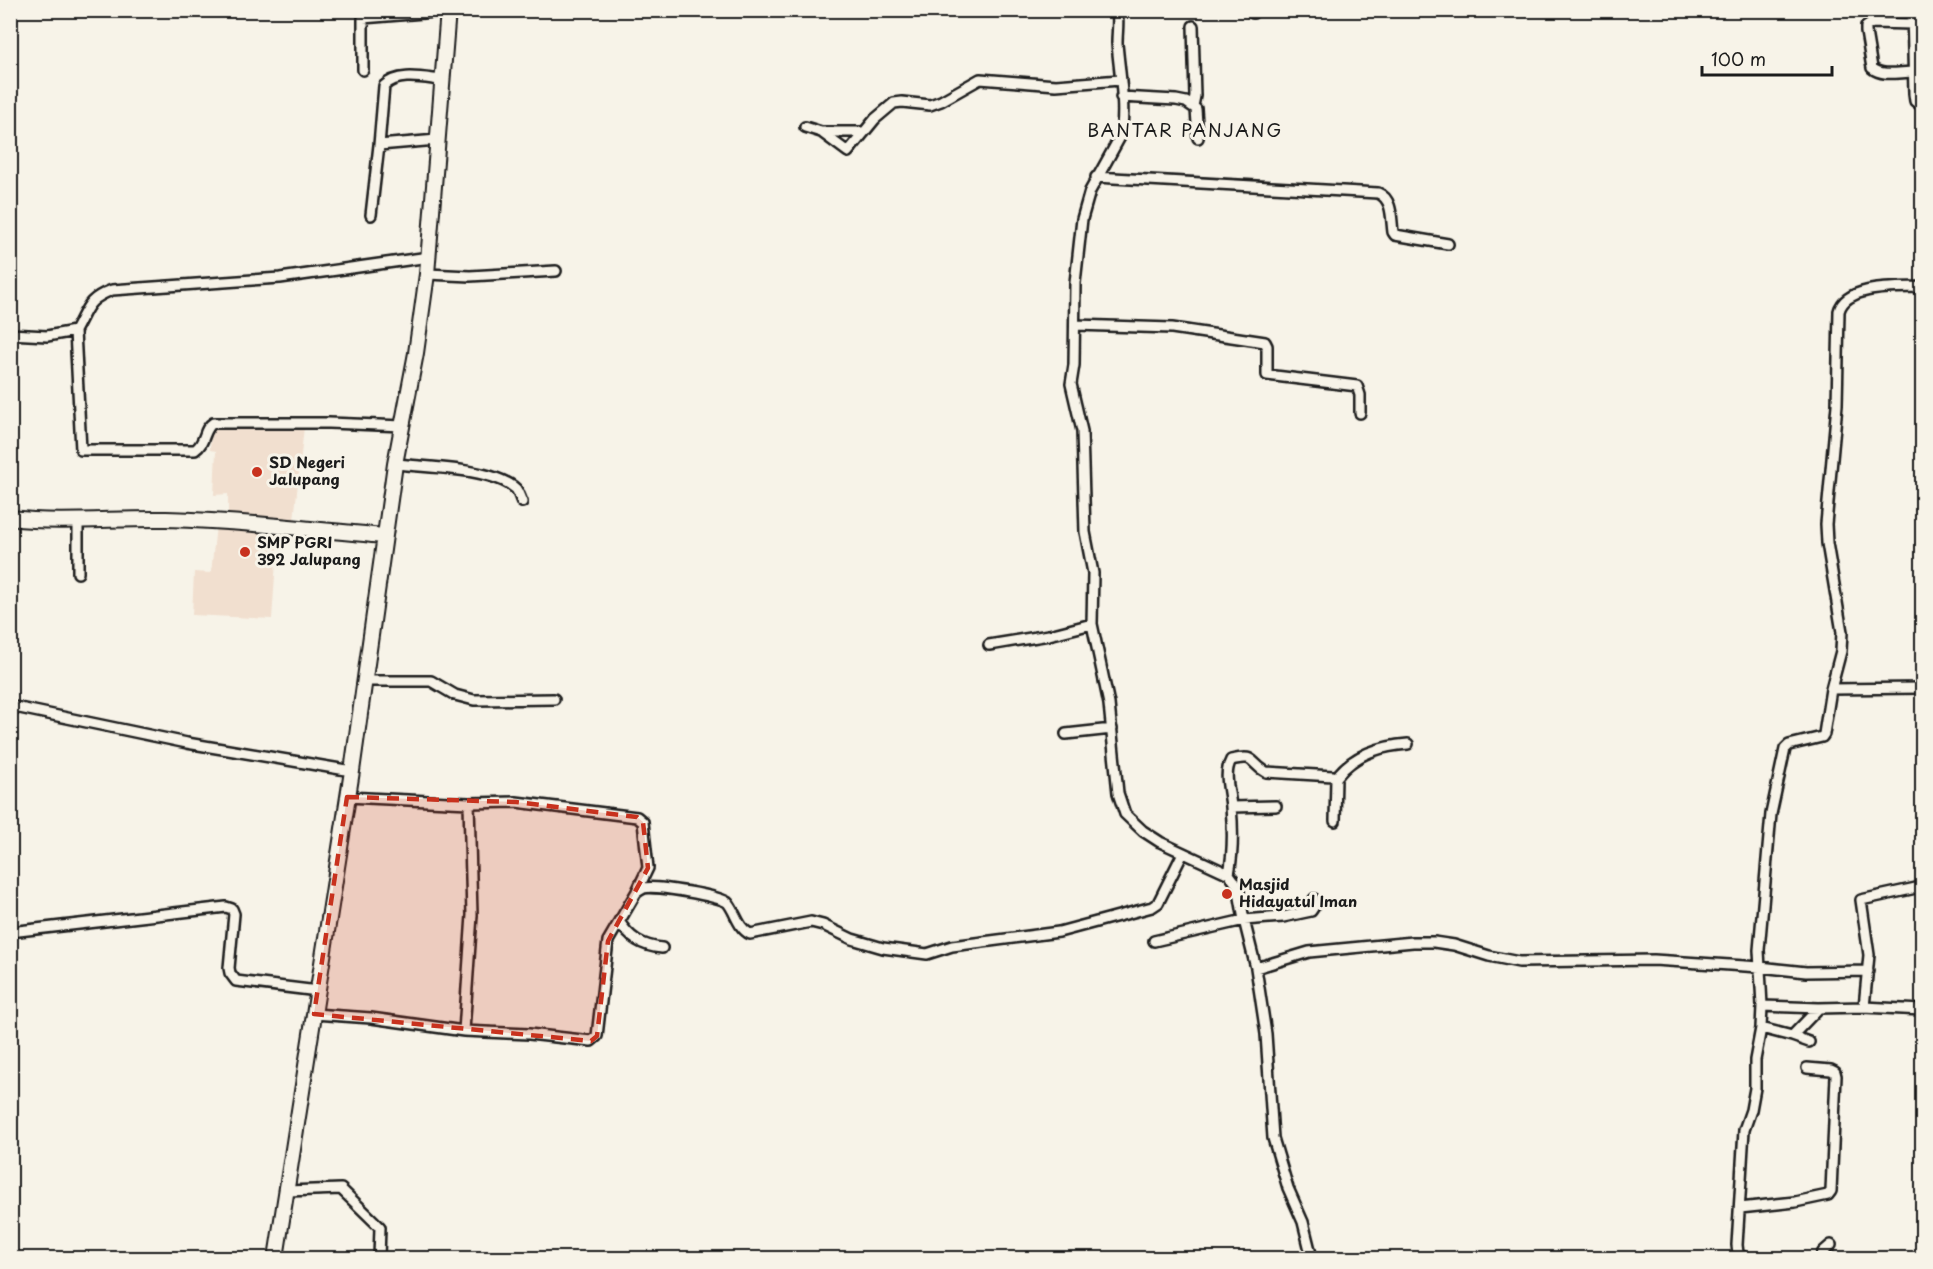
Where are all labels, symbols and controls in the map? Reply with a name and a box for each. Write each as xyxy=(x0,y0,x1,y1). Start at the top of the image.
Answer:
scale bar xyxy=(1702,39,1832,77)
text: 100 m xyxy=(1711,45,1766,72)
district label: BANTAR PANJANG xyxy=(1087,116,1283,143)
place label: SD Negeri Jalupang xyxy=(269,450,345,490)
marker: SD Negeri Jalupang xyxy=(250,465,264,479)
place label: SMP PGRI 392 Jalupang xyxy=(257,530,361,570)
marker: SMP PGRI 392 Jalupang xyxy=(238,545,252,559)
place label: Masjid Hidayatul Iman xyxy=(1239,872,1357,912)
marker: Masjid Hidayatul Iman xyxy=(1220,887,1234,901)

